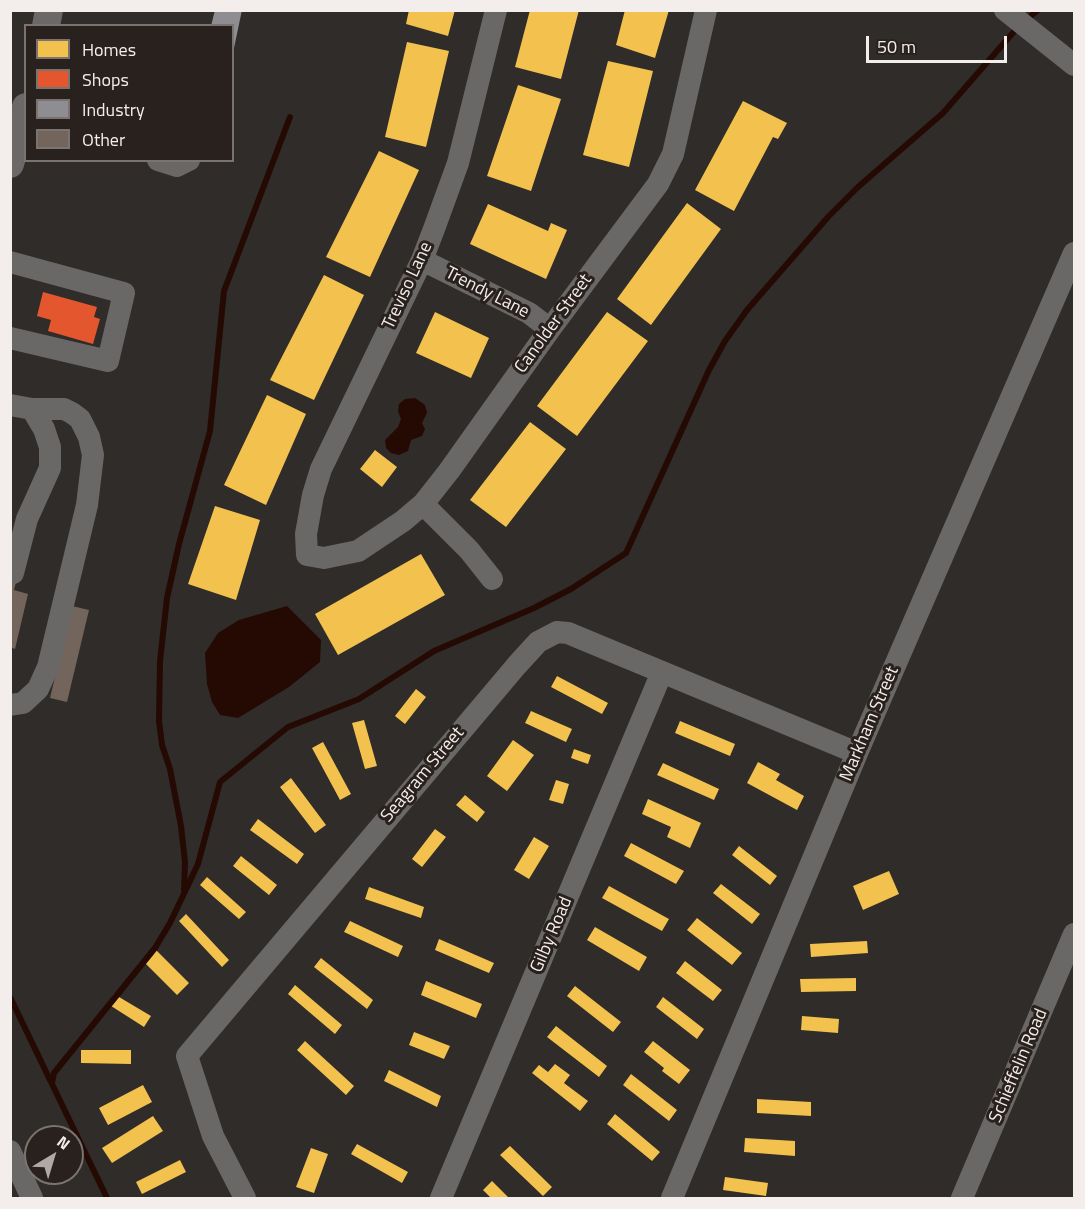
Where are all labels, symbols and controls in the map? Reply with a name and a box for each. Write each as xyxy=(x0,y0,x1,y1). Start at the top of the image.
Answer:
legend xyxy=(24,24,234,162)
scale bar xyxy=(869,24,1010,62)
text: 50 m xyxy=(877,33,916,60)
text: Homes xyxy=(82,36,136,63)
text: Shops xyxy=(82,66,129,93)
text: Industry xyxy=(82,96,145,123)
text: Other xyxy=(82,126,125,153)
street label: Treviso Lane xyxy=(378,239,438,333)
street label: Trendy Lane xyxy=(441,263,533,323)
street label: Canolder Street xyxy=(511,270,597,378)
street label: Markham Street xyxy=(836,663,904,785)
street label: Seagram Street xyxy=(377,723,469,827)
street label: Gilby Road xyxy=(526,894,578,976)
street label: Schieffelin Road xyxy=(985,1006,1053,1126)
north arrow xyxy=(24,1125,84,1185)
text: N xyxy=(52,1130,76,1155)

